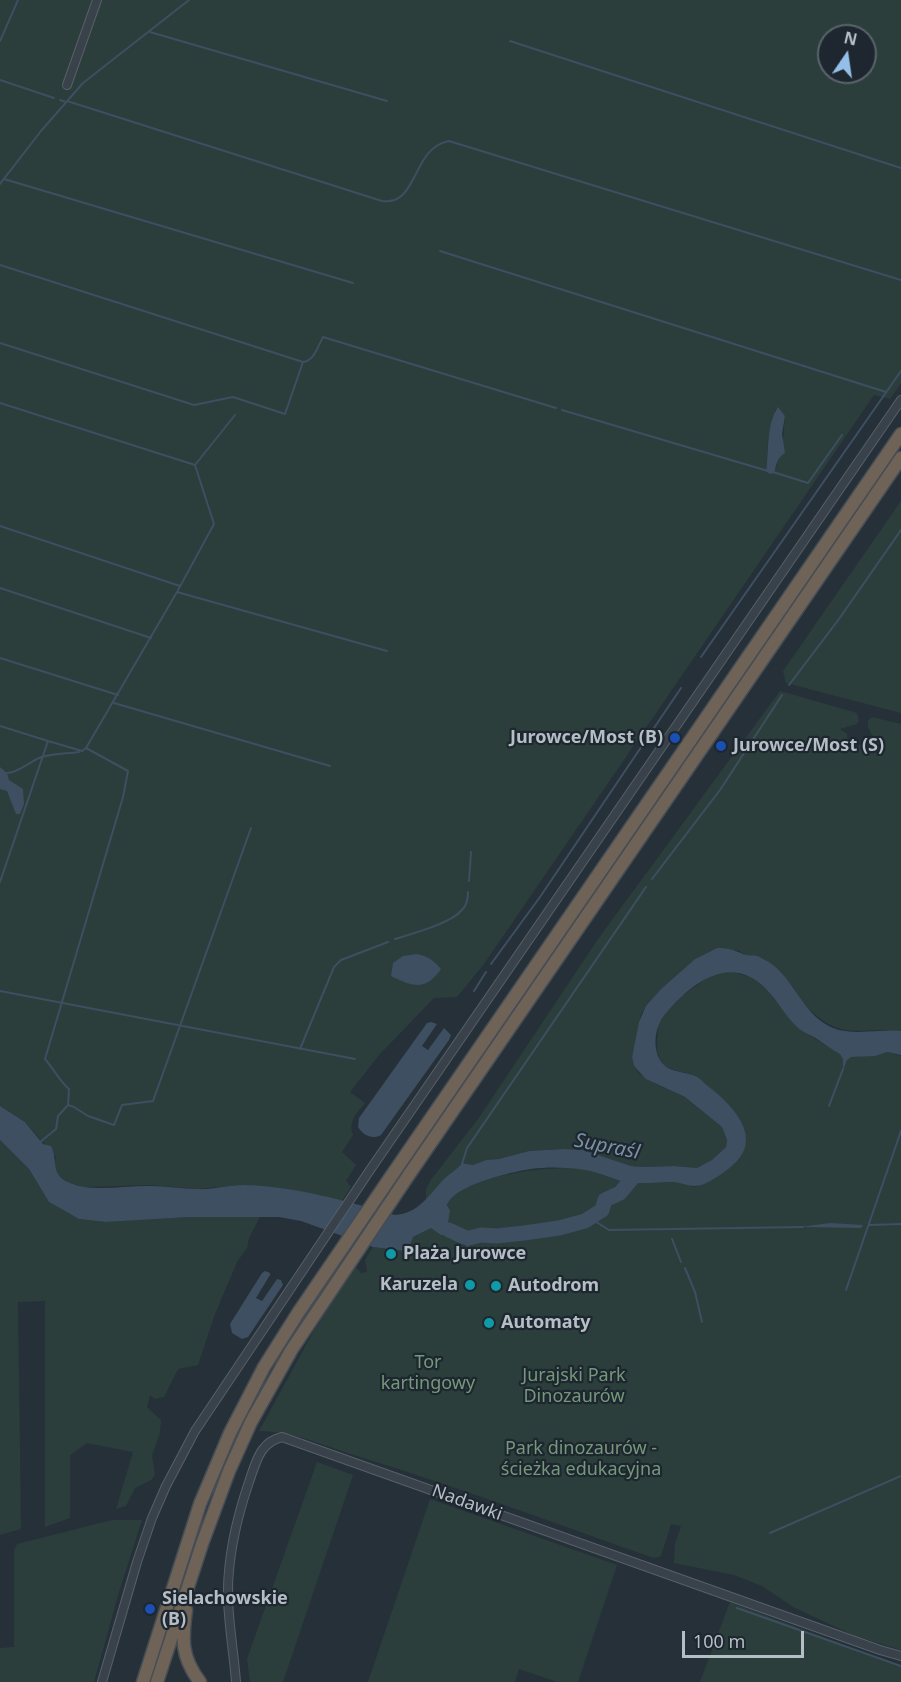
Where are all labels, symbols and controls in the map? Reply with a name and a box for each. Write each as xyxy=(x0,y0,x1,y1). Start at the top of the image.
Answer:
north arrow xyxy=(817,24,877,84)
text: N xyxy=(842,26,859,51)
place label: Jurowce/Most (B) xyxy=(510,727,663,749)
marker: Jurowce/Most (B) xyxy=(668,731,682,745)
place label: Jurowce/Most (S) xyxy=(733,735,884,757)
marker: Jurowce/Most (S) xyxy=(714,739,728,753)
water label: Supraśl xyxy=(572,1129,642,1165)
place label: Plaża Jurowce xyxy=(403,1243,526,1265)
marker: Plaża Jurowce xyxy=(384,1247,398,1261)
place label: Karuzela xyxy=(380,1274,458,1296)
place label: Autodrom xyxy=(508,1275,599,1297)
marker: Karuzela xyxy=(463,1278,477,1292)
marker: Autodrom xyxy=(489,1279,503,1293)
place label: Automaty xyxy=(501,1312,591,1334)
marker: Automaty xyxy=(482,1316,496,1330)
park label: Tor kartingowy xyxy=(381,1352,475,1394)
park label: Jurajski Park Dinozaurów xyxy=(522,1365,626,1408)
park label: Park dinozaurów - ścieżka edukacyjna xyxy=(501,1438,661,1480)
street label: Nadawki xyxy=(429,1480,505,1526)
place label: Sielachowskie (B) xyxy=(162,1588,288,1630)
marker: Sielachowskie (B) xyxy=(143,1602,157,1616)
scale bar xyxy=(685,1619,806,1657)
text: 100 m xyxy=(693,1629,745,1653)

